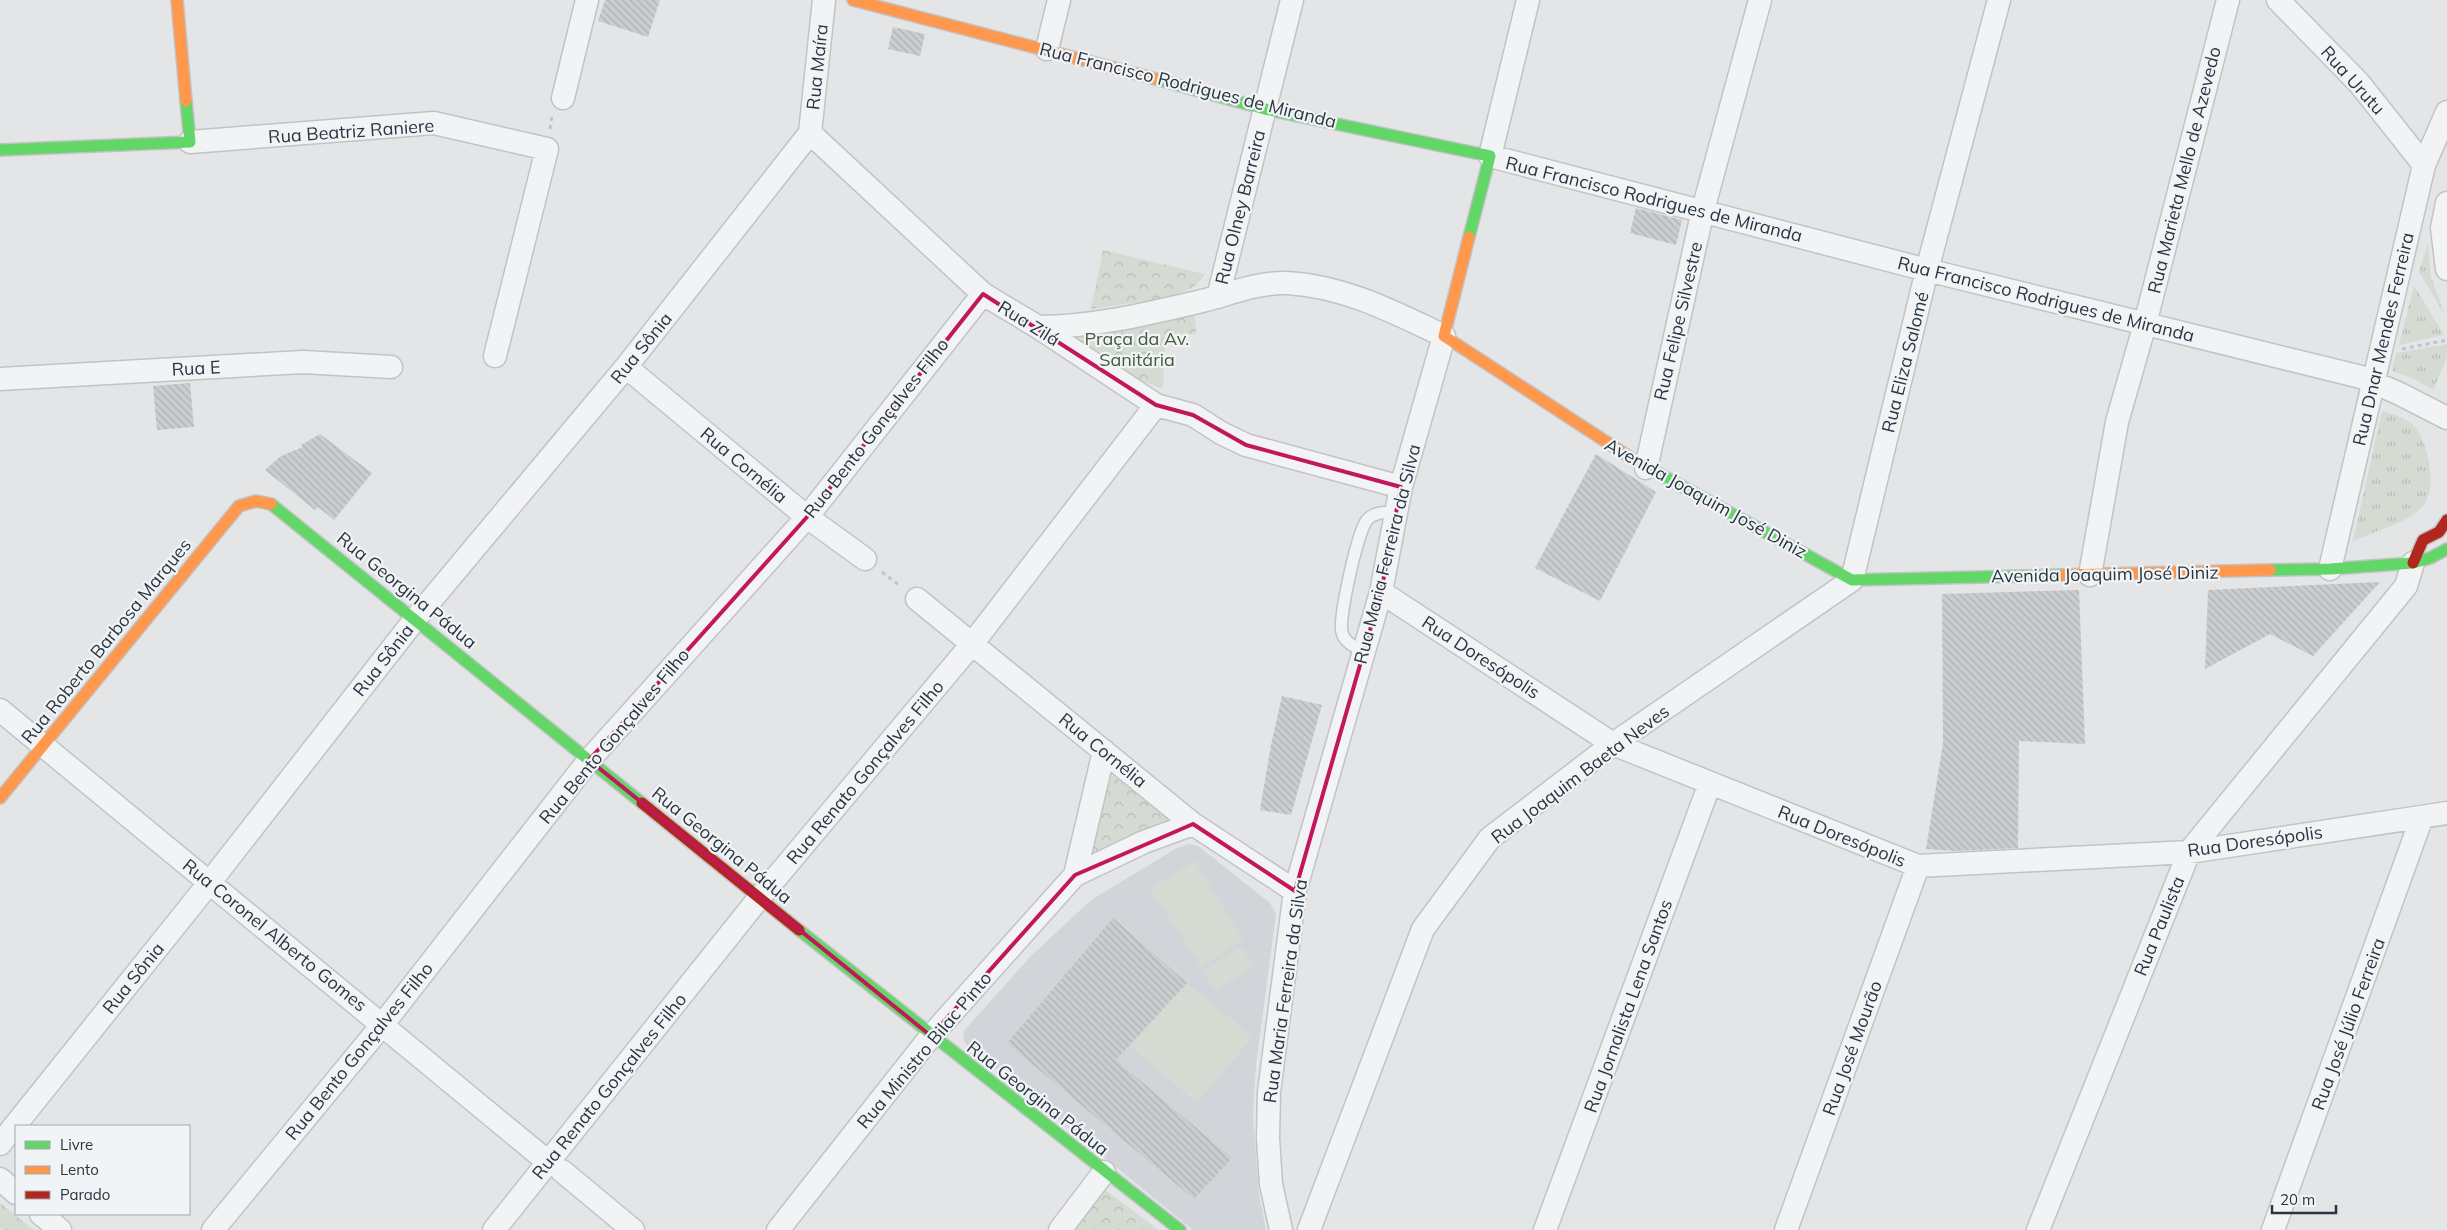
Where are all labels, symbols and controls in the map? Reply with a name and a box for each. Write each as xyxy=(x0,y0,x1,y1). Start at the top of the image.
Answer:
street label: Rua Maíra xyxy=(801,23,833,111)
street label: Rua Francisco Rodrigues de Miranda xyxy=(1037,37,1339,133)
street label: Rua Urutu xyxy=(2316,41,2390,119)
street label: Rua Marieta Mello de Azevedo xyxy=(2142,44,2226,296)
street label: Rua Beatriz Raniere xyxy=(267,114,435,148)
street label: Rua Olney Barreira xyxy=(1210,127,1270,287)
street label: Rua Francisco Rodrigues de Miranda xyxy=(1503,151,1805,247)
street label: Rua Dnar Mendes Ferreira xyxy=(2347,230,2419,448)
street label: Rua Felipe Silvestre xyxy=(1649,239,1707,403)
street label: Rua Francisco Rodrigues de Miranda xyxy=(1895,251,2197,347)
street label: Rua Eliza Salomé xyxy=(1876,289,1934,435)
street label: Rua Zilá xyxy=(994,295,1064,351)
street label: Rua Sônia xyxy=(605,308,677,388)
park label: Praça da Av. Sanitária xyxy=(1085,327,1189,371)
street label: Rua Bento Gonçalves Filho xyxy=(798,333,954,523)
street label: Rua E xyxy=(171,355,221,381)
street label: Rua Cornélia xyxy=(696,422,792,508)
street label: Avenida Joaquim José Diniz xyxy=(1601,433,1811,563)
street label: Rua Maria Ferreira da Silva xyxy=(1349,442,1425,666)
street label: Rua Georgina Pádua xyxy=(332,526,482,654)
street label: Rua Roberto Barbosa Marques xyxy=(16,534,196,748)
street label: Avenida Joaquim José Diniz xyxy=(1991,561,2219,587)
street label: Rua Doresópolis xyxy=(1418,610,1544,704)
street label: Rua Sônia xyxy=(348,619,418,701)
street label: Rua Bento Gonçalves Filho xyxy=(534,643,694,829)
street label: Rua Renato Gonçalves Filho xyxy=(781,675,949,869)
street label: Rua Joaquim Baeta Neves xyxy=(1486,699,1674,849)
street label: Rua Cornélia xyxy=(1054,708,1152,792)
street label: Rua Georgina Pádua xyxy=(647,781,797,909)
street label: Rua Doresópolis xyxy=(1775,800,1909,872)
street label: Rua Doresópolis xyxy=(2186,820,2324,862)
street label: Rua Coronel Alberto Gomes xyxy=(178,854,372,1017)
street label: Rua Paulista xyxy=(2129,873,2189,979)
street label: Rua Maria Ferreira da Silva xyxy=(1258,878,1312,1104)
street label: Rua Jornalista Lena Santos xyxy=(1579,896,1677,1116)
street label: Rua José Júlio Ferreira xyxy=(2306,935,2390,1113)
street label: Rua Sônia xyxy=(97,938,169,1018)
street label: Rua Bento Gonçalves Filho xyxy=(280,957,438,1145)
street label: Rua Ministro Bilac Pinto xyxy=(852,967,996,1133)
street label: Rua José Mourão xyxy=(1817,977,1887,1119)
street label: Rua Renato Gonçalves Filho xyxy=(527,988,691,1184)
street label: Rua Georgina Pádua xyxy=(962,1035,1114,1161)
legend xyxy=(15,1125,190,1215)
text: Livre xyxy=(60,1135,93,1154)
text: Lento xyxy=(60,1160,99,1179)
scale bar xyxy=(2272,1182,2336,1214)
text: Parado xyxy=(60,1185,110,1204)
text: 20 m xyxy=(2280,1190,2315,1209)

